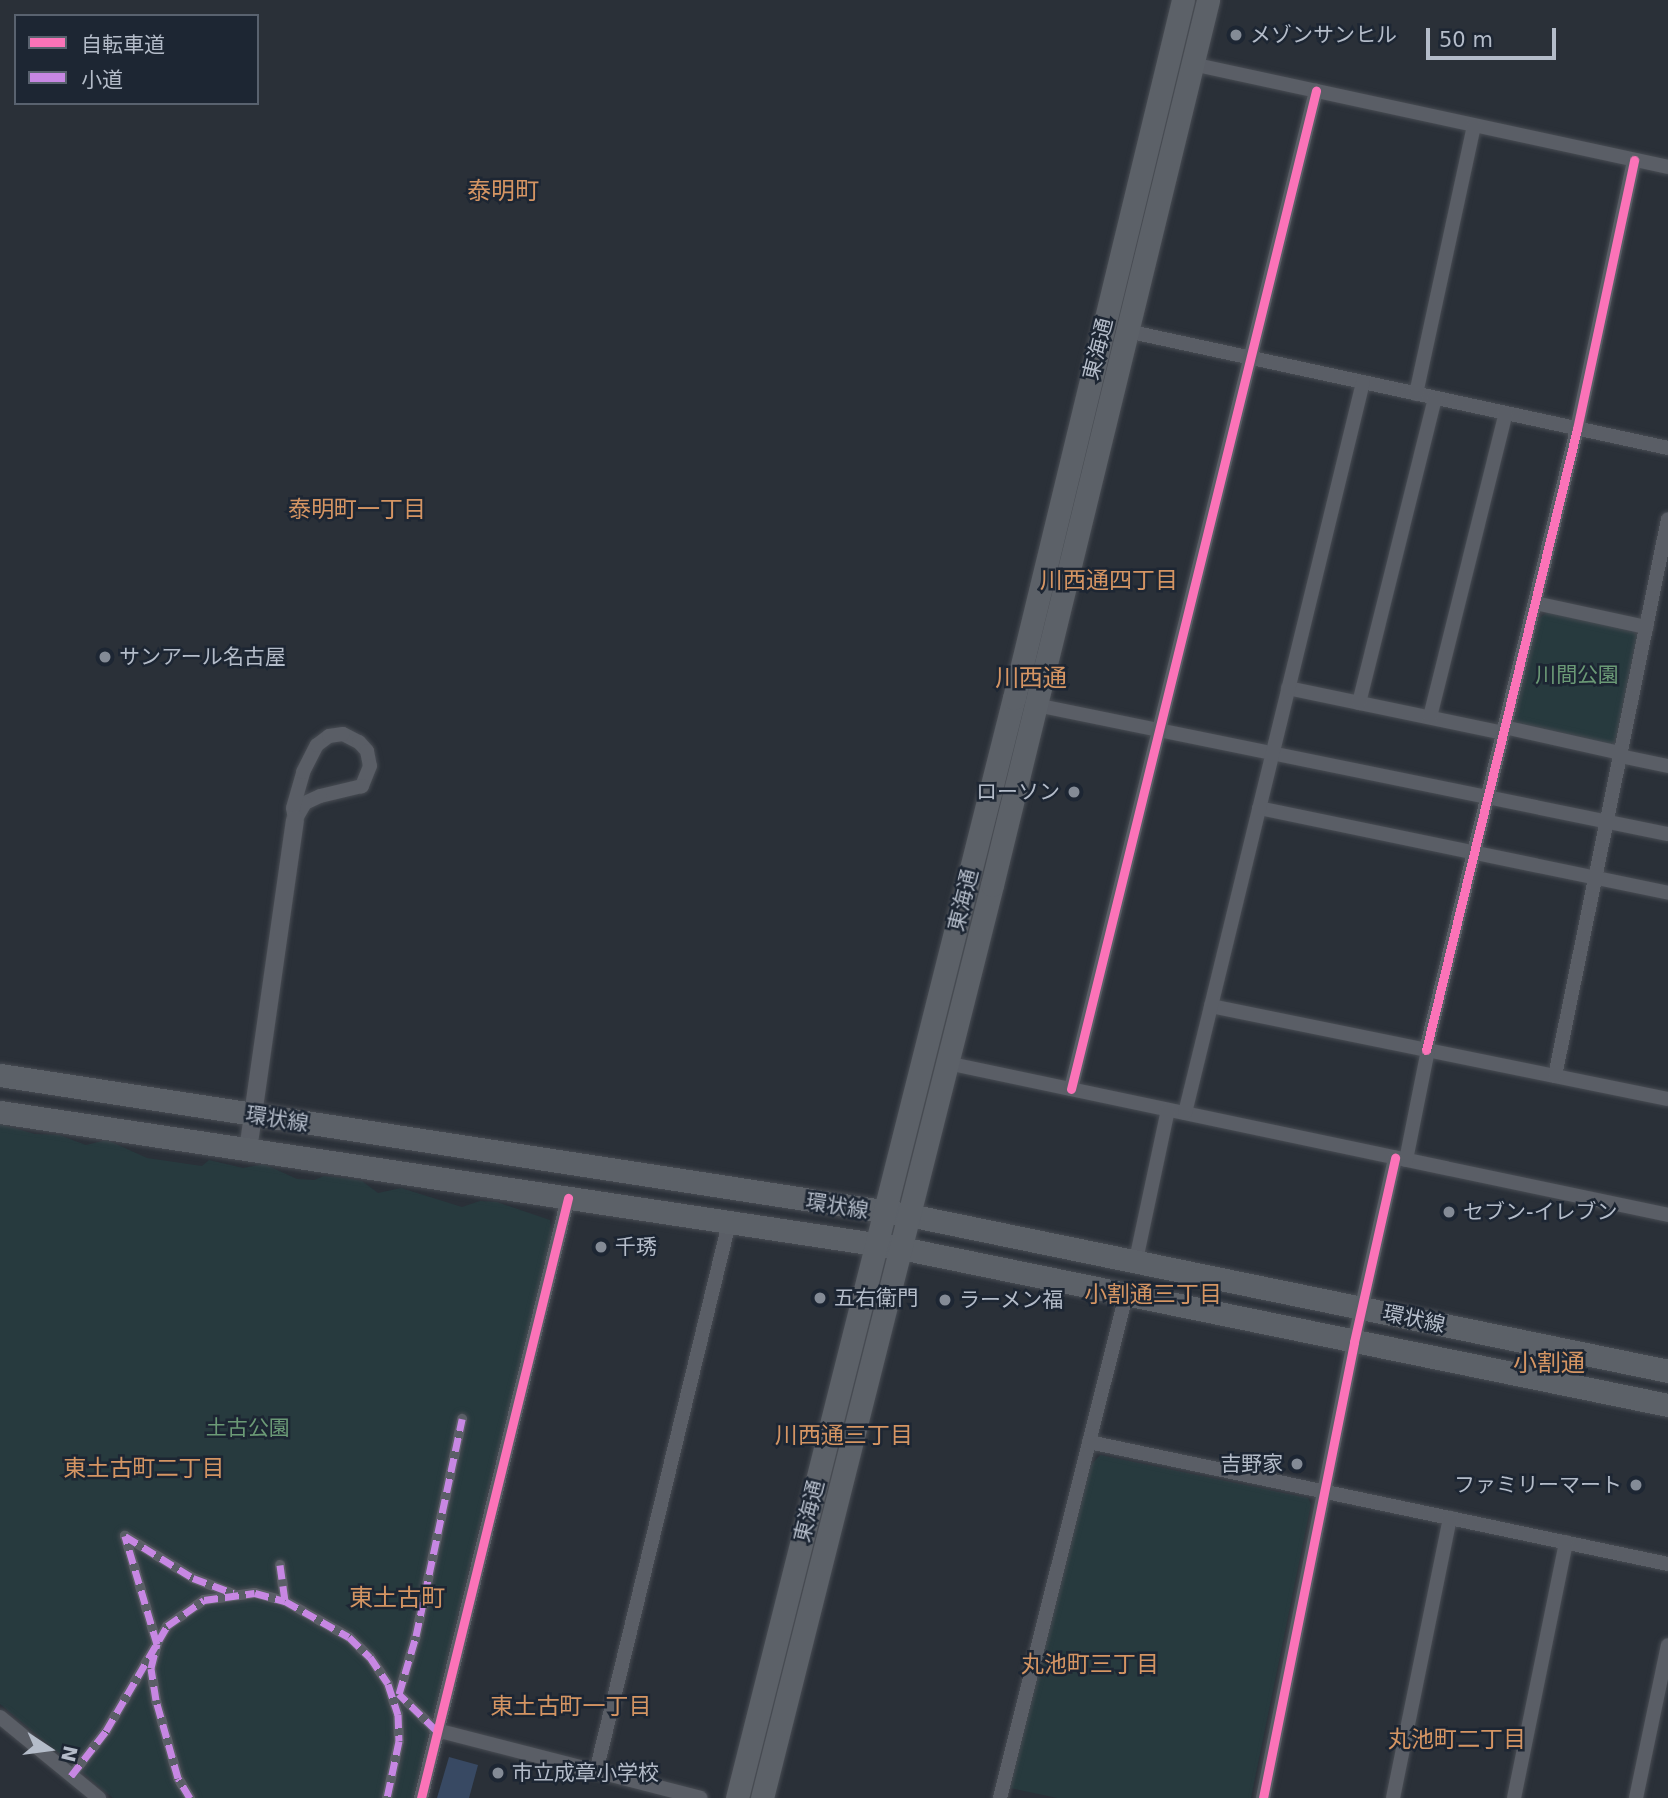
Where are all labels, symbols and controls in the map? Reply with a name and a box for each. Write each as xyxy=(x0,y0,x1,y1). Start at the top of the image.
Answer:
legend xyxy=(14,14,259,105)
scale bar xyxy=(1430,14,1560,58)
place label: メゾンサンヒル xyxy=(1250,22,1397,48)
marker: メゾンサンヒル xyxy=(1228,27,1244,43)
text: 50 m xyxy=(1439,28,1493,52)
text: 自転車道 xyxy=(81,33,165,57)
text: 小道 xyxy=(81,68,123,92)
district label: 泰明町 xyxy=(467,178,539,206)
street label: 東海通 xyxy=(1078,315,1118,383)
district label: 泰明町一丁目 xyxy=(288,495,426,523)
district label: 川西通四丁目 xyxy=(1040,566,1178,594)
place label: サンアール名古屋 xyxy=(119,644,286,670)
marker: サンアール名古屋 xyxy=(97,649,113,665)
park label: 川間公園 xyxy=(1535,662,1619,688)
district label: 川西通 xyxy=(995,665,1067,693)
place label: ローソン xyxy=(976,779,1060,805)
marker: ローソン xyxy=(1066,784,1082,800)
street label: 東海通 xyxy=(943,866,983,934)
street label: 環状線 xyxy=(244,1102,310,1136)
street label: 環状線 xyxy=(804,1189,870,1223)
place label: セブン-イレブン xyxy=(1463,1199,1618,1225)
marker: セブン-イレブン xyxy=(1441,1204,1457,1220)
place label: 千琇 xyxy=(615,1234,657,1260)
marker: 千琇 xyxy=(593,1239,609,1255)
district label: 小割通三丁目 xyxy=(1084,1280,1222,1308)
place label: 五右衛門 xyxy=(834,1285,918,1311)
place label: ラーメン福 xyxy=(959,1287,1064,1313)
marker: 五右衛門 xyxy=(812,1290,828,1306)
marker: ラーメン福 xyxy=(937,1292,953,1308)
street label: 環状線 xyxy=(1381,1300,1447,1338)
district label: 小割通 xyxy=(1513,1350,1585,1378)
park label: 土古公園 xyxy=(206,1415,290,1441)
district label: 川西通三丁目 xyxy=(775,1421,913,1449)
place label: 吉野家 xyxy=(1220,1451,1283,1477)
district label: 東土古町二丁目 xyxy=(64,1454,224,1482)
marker: 吉野家 xyxy=(1289,1456,1305,1472)
place label: ファミリーマート xyxy=(1454,1472,1622,1498)
street label: 東海通 xyxy=(789,1477,829,1545)
marker: ファミリーマート xyxy=(1628,1477,1644,1493)
district label: 東土古町 xyxy=(349,1585,445,1613)
district label: 丸池町三丁目 xyxy=(1021,1650,1159,1678)
district label: 東土古町一丁目 xyxy=(491,1692,651,1720)
north arrow xyxy=(14,1714,84,1784)
district label: 丸池町二丁目 xyxy=(1388,1725,1526,1753)
text: N xyxy=(57,1744,82,1764)
place label: 市立成章小学校 xyxy=(512,1760,659,1786)
marker: 市立成章小学校 xyxy=(490,1765,506,1781)

